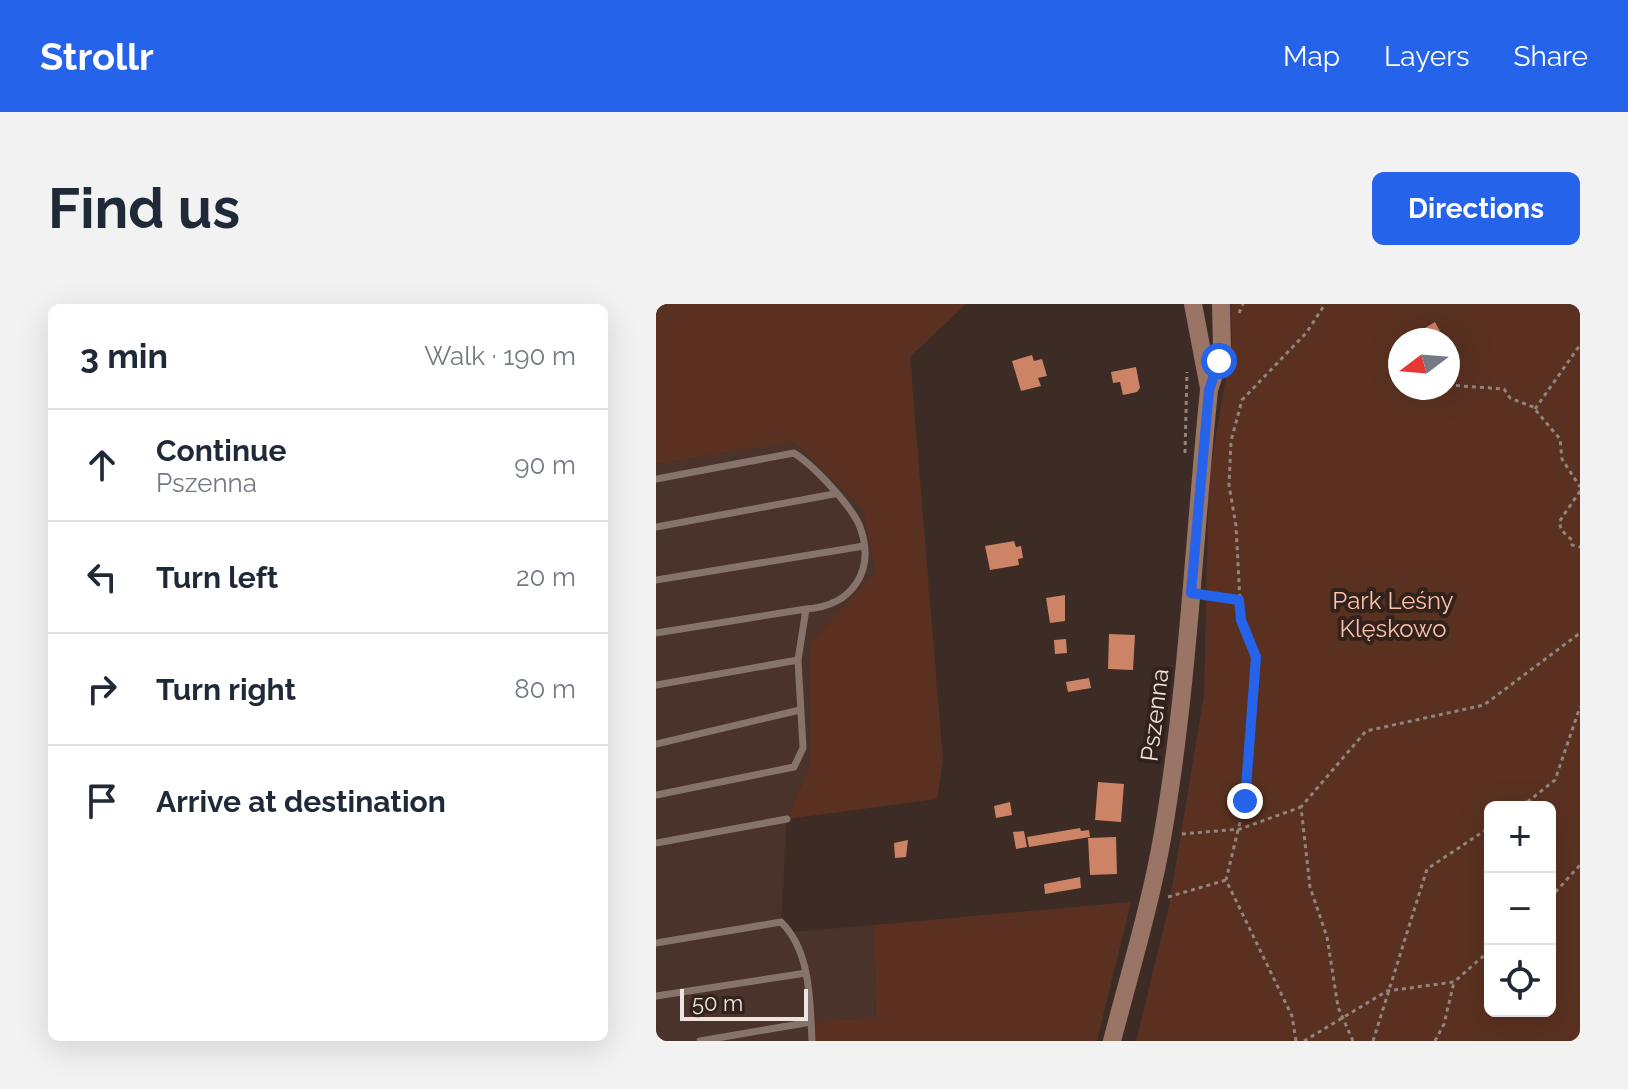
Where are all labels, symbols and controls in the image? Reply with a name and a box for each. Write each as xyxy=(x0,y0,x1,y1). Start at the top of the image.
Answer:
text: Strollr xyxy=(40,34,154,79)
text: Map xyxy=(1283,40,1340,73)
text: Layers xyxy=(1384,40,1470,73)
text: Share xyxy=(1514,40,1588,73)
button: Directions xyxy=(1372,172,1580,245)
text: Find us xyxy=(48,175,240,241)
north arrow xyxy=(1388,328,1460,400)
text: 3 min xyxy=(80,336,168,376)
text: Walk · 190 m xyxy=(424,341,576,371)
route start xyxy=(1201,343,1237,379)
text: Continue xyxy=(156,433,287,468)
icon: ahead xyxy=(80,443,124,487)
text: 90 m xyxy=(514,450,576,480)
text: Pszenna xyxy=(156,468,257,498)
icon: left xyxy=(80,555,124,599)
text: Turn left xyxy=(156,560,278,595)
text: 20 m xyxy=(516,562,576,592)
park label: Park Leśny Klęskowo xyxy=(1332,586,1454,643)
icon: right xyxy=(80,667,124,711)
street label: Pszenna xyxy=(1134,667,1175,763)
text: Turn right xyxy=(156,672,296,707)
text: 80 m xyxy=(514,674,576,704)
icon: arrive xyxy=(80,779,124,823)
route end xyxy=(1227,783,1263,819)
text: Arrive at destination xyxy=(156,784,446,819)
map controls xyxy=(1484,801,1556,1017)
button: + xyxy=(1484,801,1556,873)
button: − xyxy=(1484,873,1556,945)
button: locate xyxy=(1484,945,1556,1017)
scale bar xyxy=(680,985,808,1021)
text: 50 m xyxy=(692,990,743,1016)

